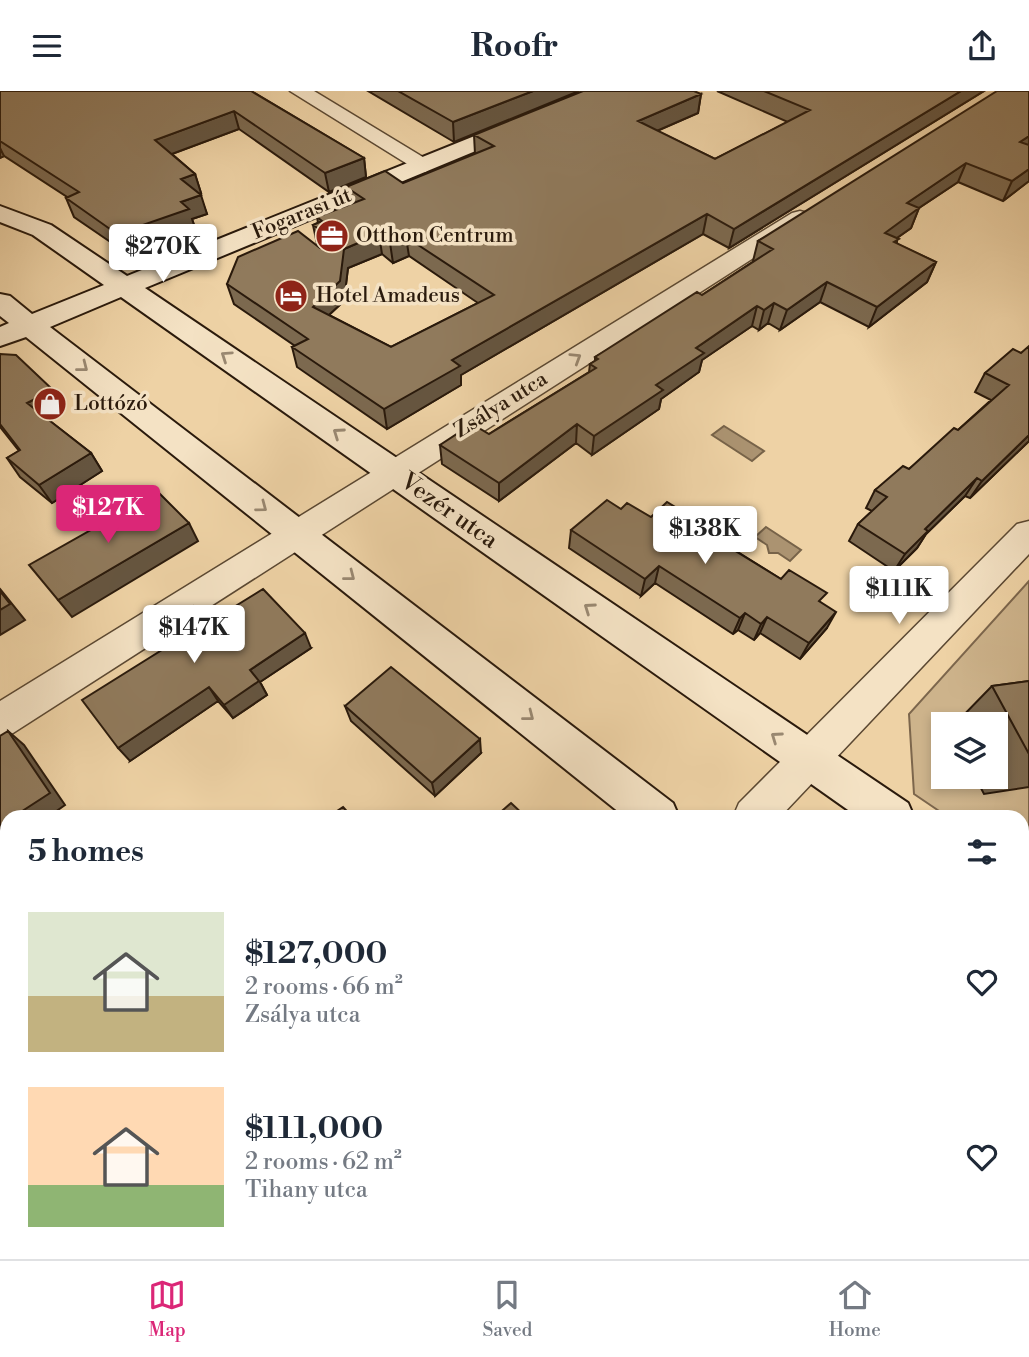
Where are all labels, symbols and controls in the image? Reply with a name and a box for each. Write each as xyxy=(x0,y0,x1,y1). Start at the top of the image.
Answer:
text: Roofr xyxy=(471,26,558,66)
icon: menu xyxy=(28,27,66,65)
icon: share xyxy=(963,27,1001,65)
street label: Fogarasi út xyxy=(248,182,356,246)
office icon: Otthon Centrum xyxy=(313,217,351,255)
place label: Otthon Centrum xyxy=(356,223,514,249)
pin: $270K xyxy=(114,225,212,284)
text: $270K xyxy=(125,233,201,261)
hotel icon: Hotel Amadeus xyxy=(272,277,310,315)
place label: Hotel Amadeus xyxy=(316,283,460,309)
one-way arrow xyxy=(221,352,234,364)
one-way arrow xyxy=(568,353,581,366)
one-way arrow xyxy=(75,359,88,372)
street label: Zsálya utca xyxy=(449,366,553,444)
shop icon: Lottózó xyxy=(31,385,69,423)
place label: Lottózó xyxy=(74,391,148,417)
one-way arrow xyxy=(333,429,346,441)
street label: Vezér utca xyxy=(394,466,504,556)
pin: $127K xyxy=(59,485,157,545)
text: $127K xyxy=(72,494,144,522)
one-way arrow xyxy=(254,499,267,512)
pin: $138K xyxy=(656,507,754,566)
text: $138K xyxy=(669,515,741,543)
one-way arrow xyxy=(342,567,354,580)
pin: $111K xyxy=(850,567,948,626)
text: $111K xyxy=(866,575,932,603)
one-way arrow xyxy=(584,603,597,616)
pin: $147K xyxy=(145,605,243,665)
text: $147K xyxy=(159,614,229,642)
one-way arrow xyxy=(521,708,533,721)
map controls xyxy=(931,712,1008,789)
button: layers xyxy=(931,712,1008,789)
one-way arrow xyxy=(771,733,784,745)
text: 5 homes xyxy=(28,833,144,871)
icon: filters xyxy=(963,833,1001,871)
text: $127,000 xyxy=(245,935,387,973)
icon: home xyxy=(84,940,168,1024)
icon: heart xyxy=(963,963,1001,1001)
text: 2 rooms · 66 m² xyxy=(245,973,403,1001)
text: Zsálya utca xyxy=(245,1001,360,1029)
text: $111,000 xyxy=(245,1110,383,1148)
icon: home xyxy=(84,1115,168,1199)
icon: heart xyxy=(963,1138,1001,1176)
text: 2 rooms · 62 m² xyxy=(245,1148,402,1176)
text: Tihany utca xyxy=(245,1176,368,1204)
tab: Map xyxy=(148,1276,186,1342)
tab: Saved xyxy=(482,1276,532,1342)
tab: Home xyxy=(829,1276,881,1342)

